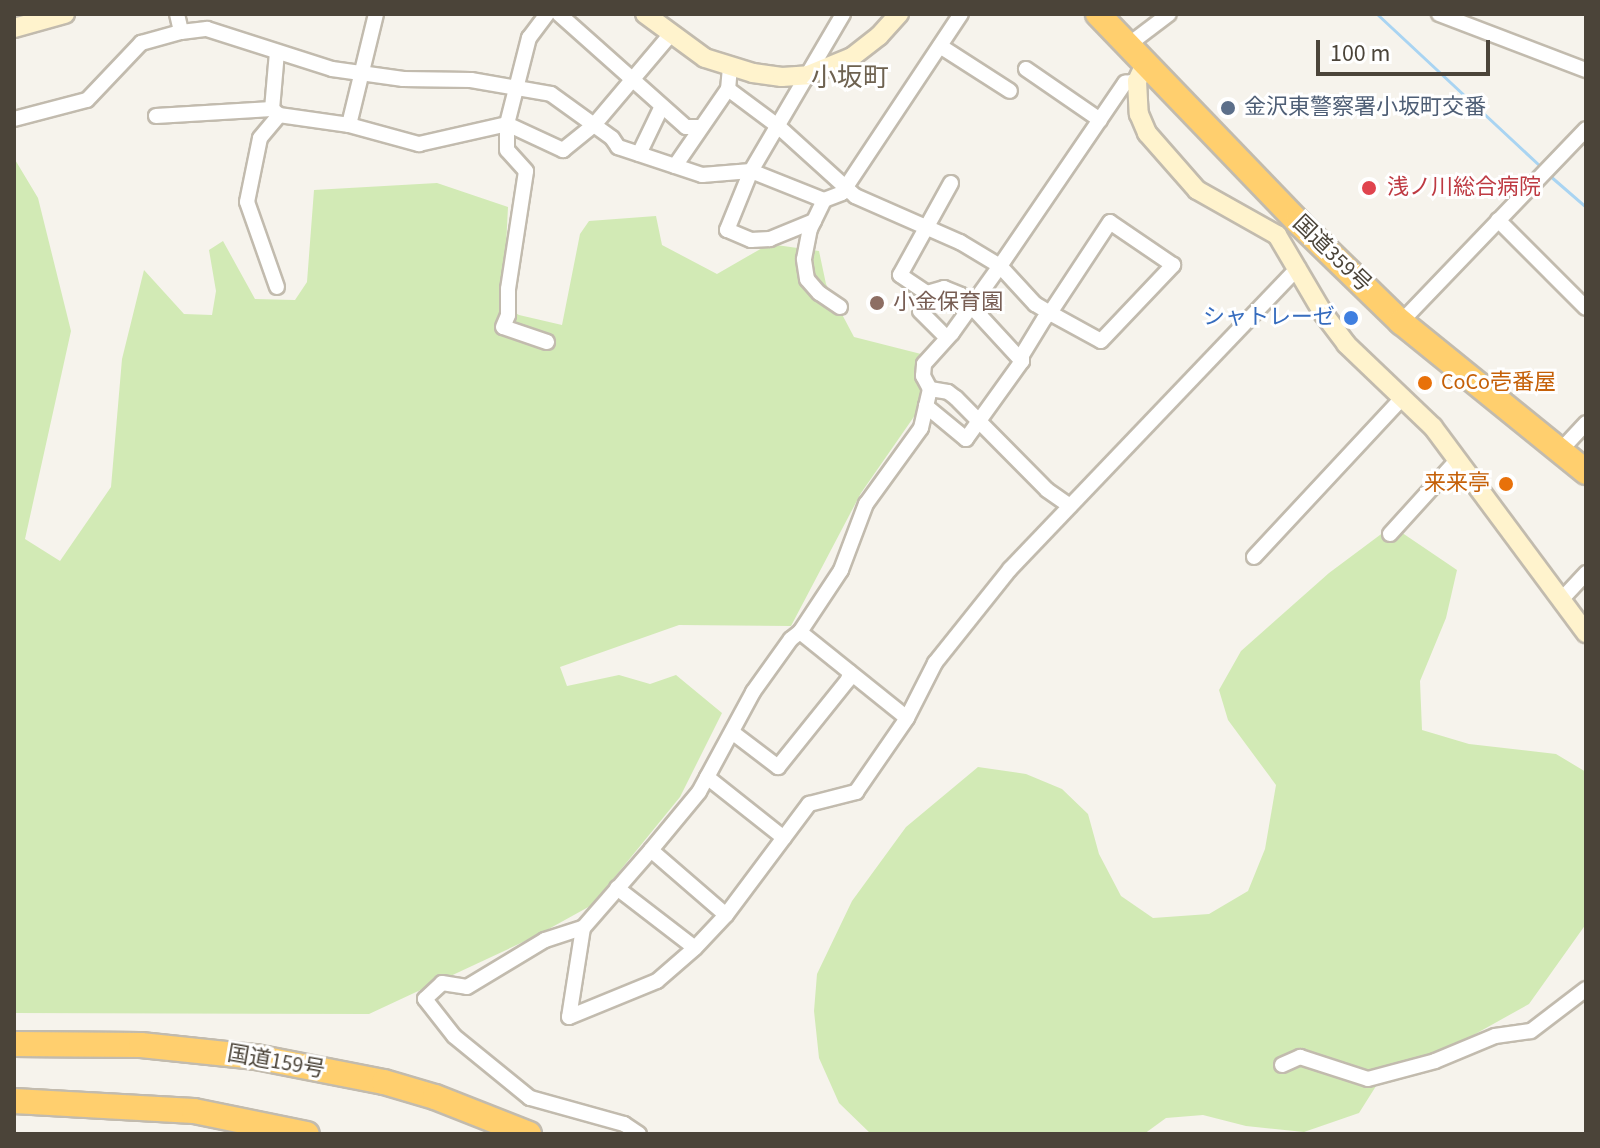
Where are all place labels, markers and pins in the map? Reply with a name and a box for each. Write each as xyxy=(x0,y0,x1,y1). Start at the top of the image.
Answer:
place label: 金沢東警察署小坂町交番 xyxy=(1244,95,1486,121)
marker: 金沢東警察署小坂町交番 xyxy=(1219,99,1237,117)
place label: 浅ノ川総合病院 xyxy=(1387,175,1541,201)
marker: 浅ノ川総合病院 xyxy=(1358,177,1380,199)
place label: 小金保育園 xyxy=(893,290,1003,316)
marker: 小金保育園 xyxy=(868,294,886,312)
place label: シャトレーゼ xyxy=(1203,305,1335,331)
marker: シャトレーゼ xyxy=(1342,309,1360,327)
place label: CoCo壱番屋 xyxy=(1441,370,1556,396)
marker: CoCo壱番屋 xyxy=(1416,374,1434,392)
place label: 来来亭 xyxy=(1424,471,1490,497)
marker: 来来亭 xyxy=(1497,475,1515,493)

